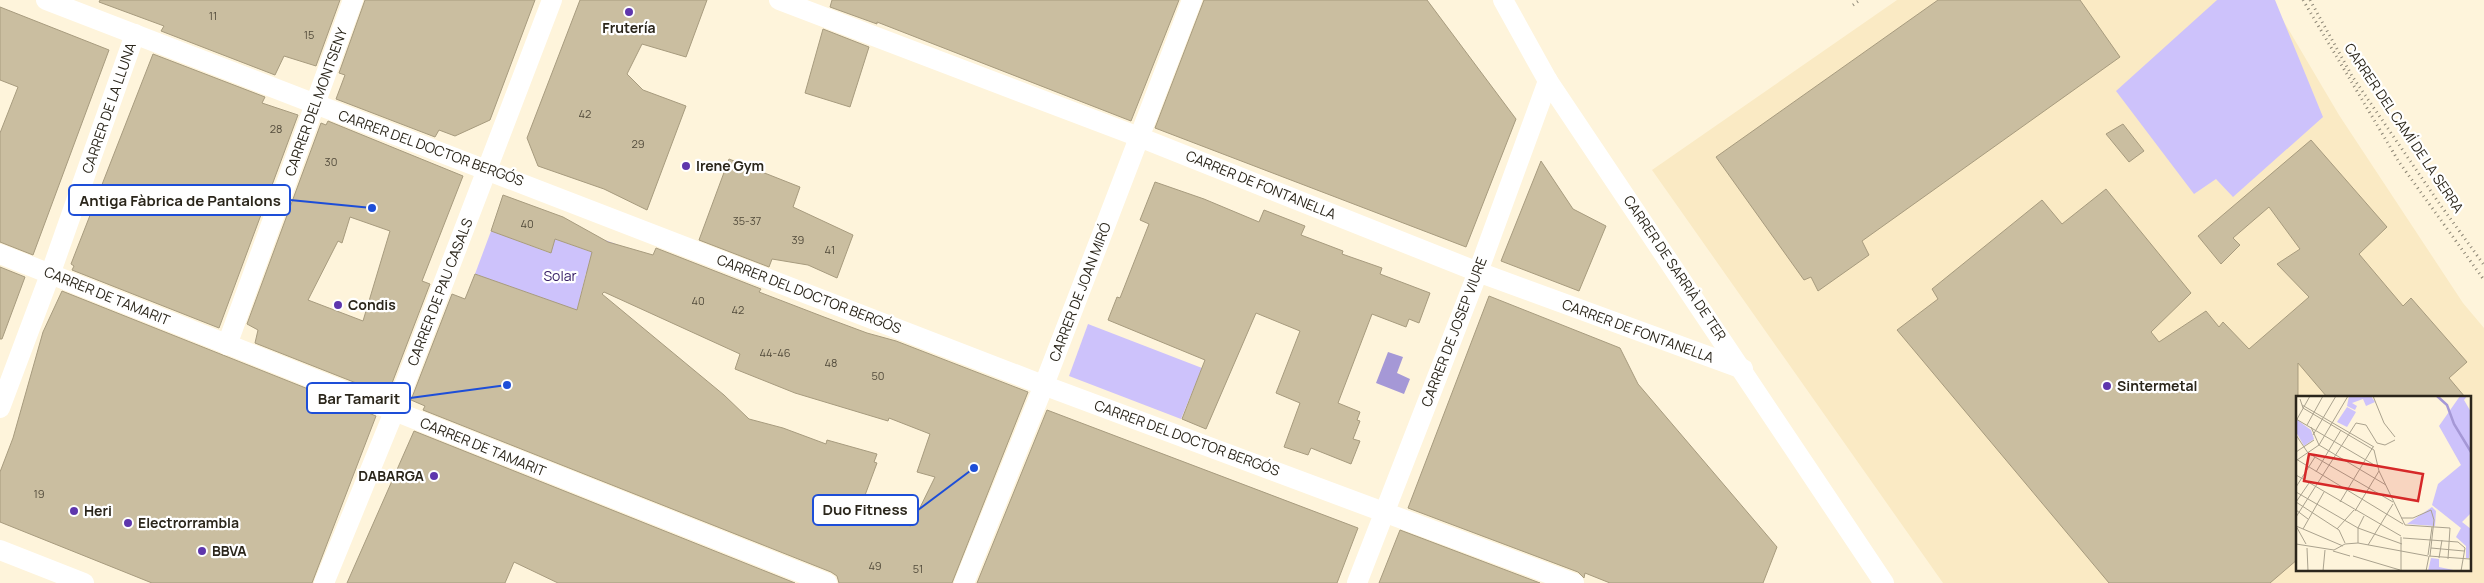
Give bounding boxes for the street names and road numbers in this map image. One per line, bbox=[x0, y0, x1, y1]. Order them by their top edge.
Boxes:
street label: CARRER DEL MONTSENY bbox=[280, 25, 351, 179]
street label: CARRER DEL CAMÍ DE LA SERRA bbox=[2340, 39, 2469, 216]
street label: CARRER DE LA LLUNA bbox=[77, 40, 140, 176]
street label: CARRER DEL DOCTOR BERGÓS bbox=[336, 105, 527, 190]
street label: CARRER DE FONTANELLA bbox=[1183, 146, 1339, 223]
street label: CARRER DE SARRIÀ DE TER bbox=[1620, 191, 1731, 344]
street label: CARRER DE PAU CASALS bbox=[403, 215, 477, 368]
street label: CARRER DE JOAN MIRÓ bbox=[1044, 219, 1115, 364]
street label: CARRER DEL DOCTOR BERGÓS bbox=[714, 250, 904, 338]
street label: CARRER DE JOSEP VIURE bbox=[1416, 254, 1491, 409]
street label: CARRER DE TAMARIT bbox=[41, 262, 173, 330]
street label: CARRER DE FONTANELLA bbox=[1560, 294, 1717, 367]
street label: CARRER DEL DOCTOR BERGÓS bbox=[1092, 395, 1283, 480]
street label: CARRER DE TAMARIT bbox=[417, 413, 549, 481]

